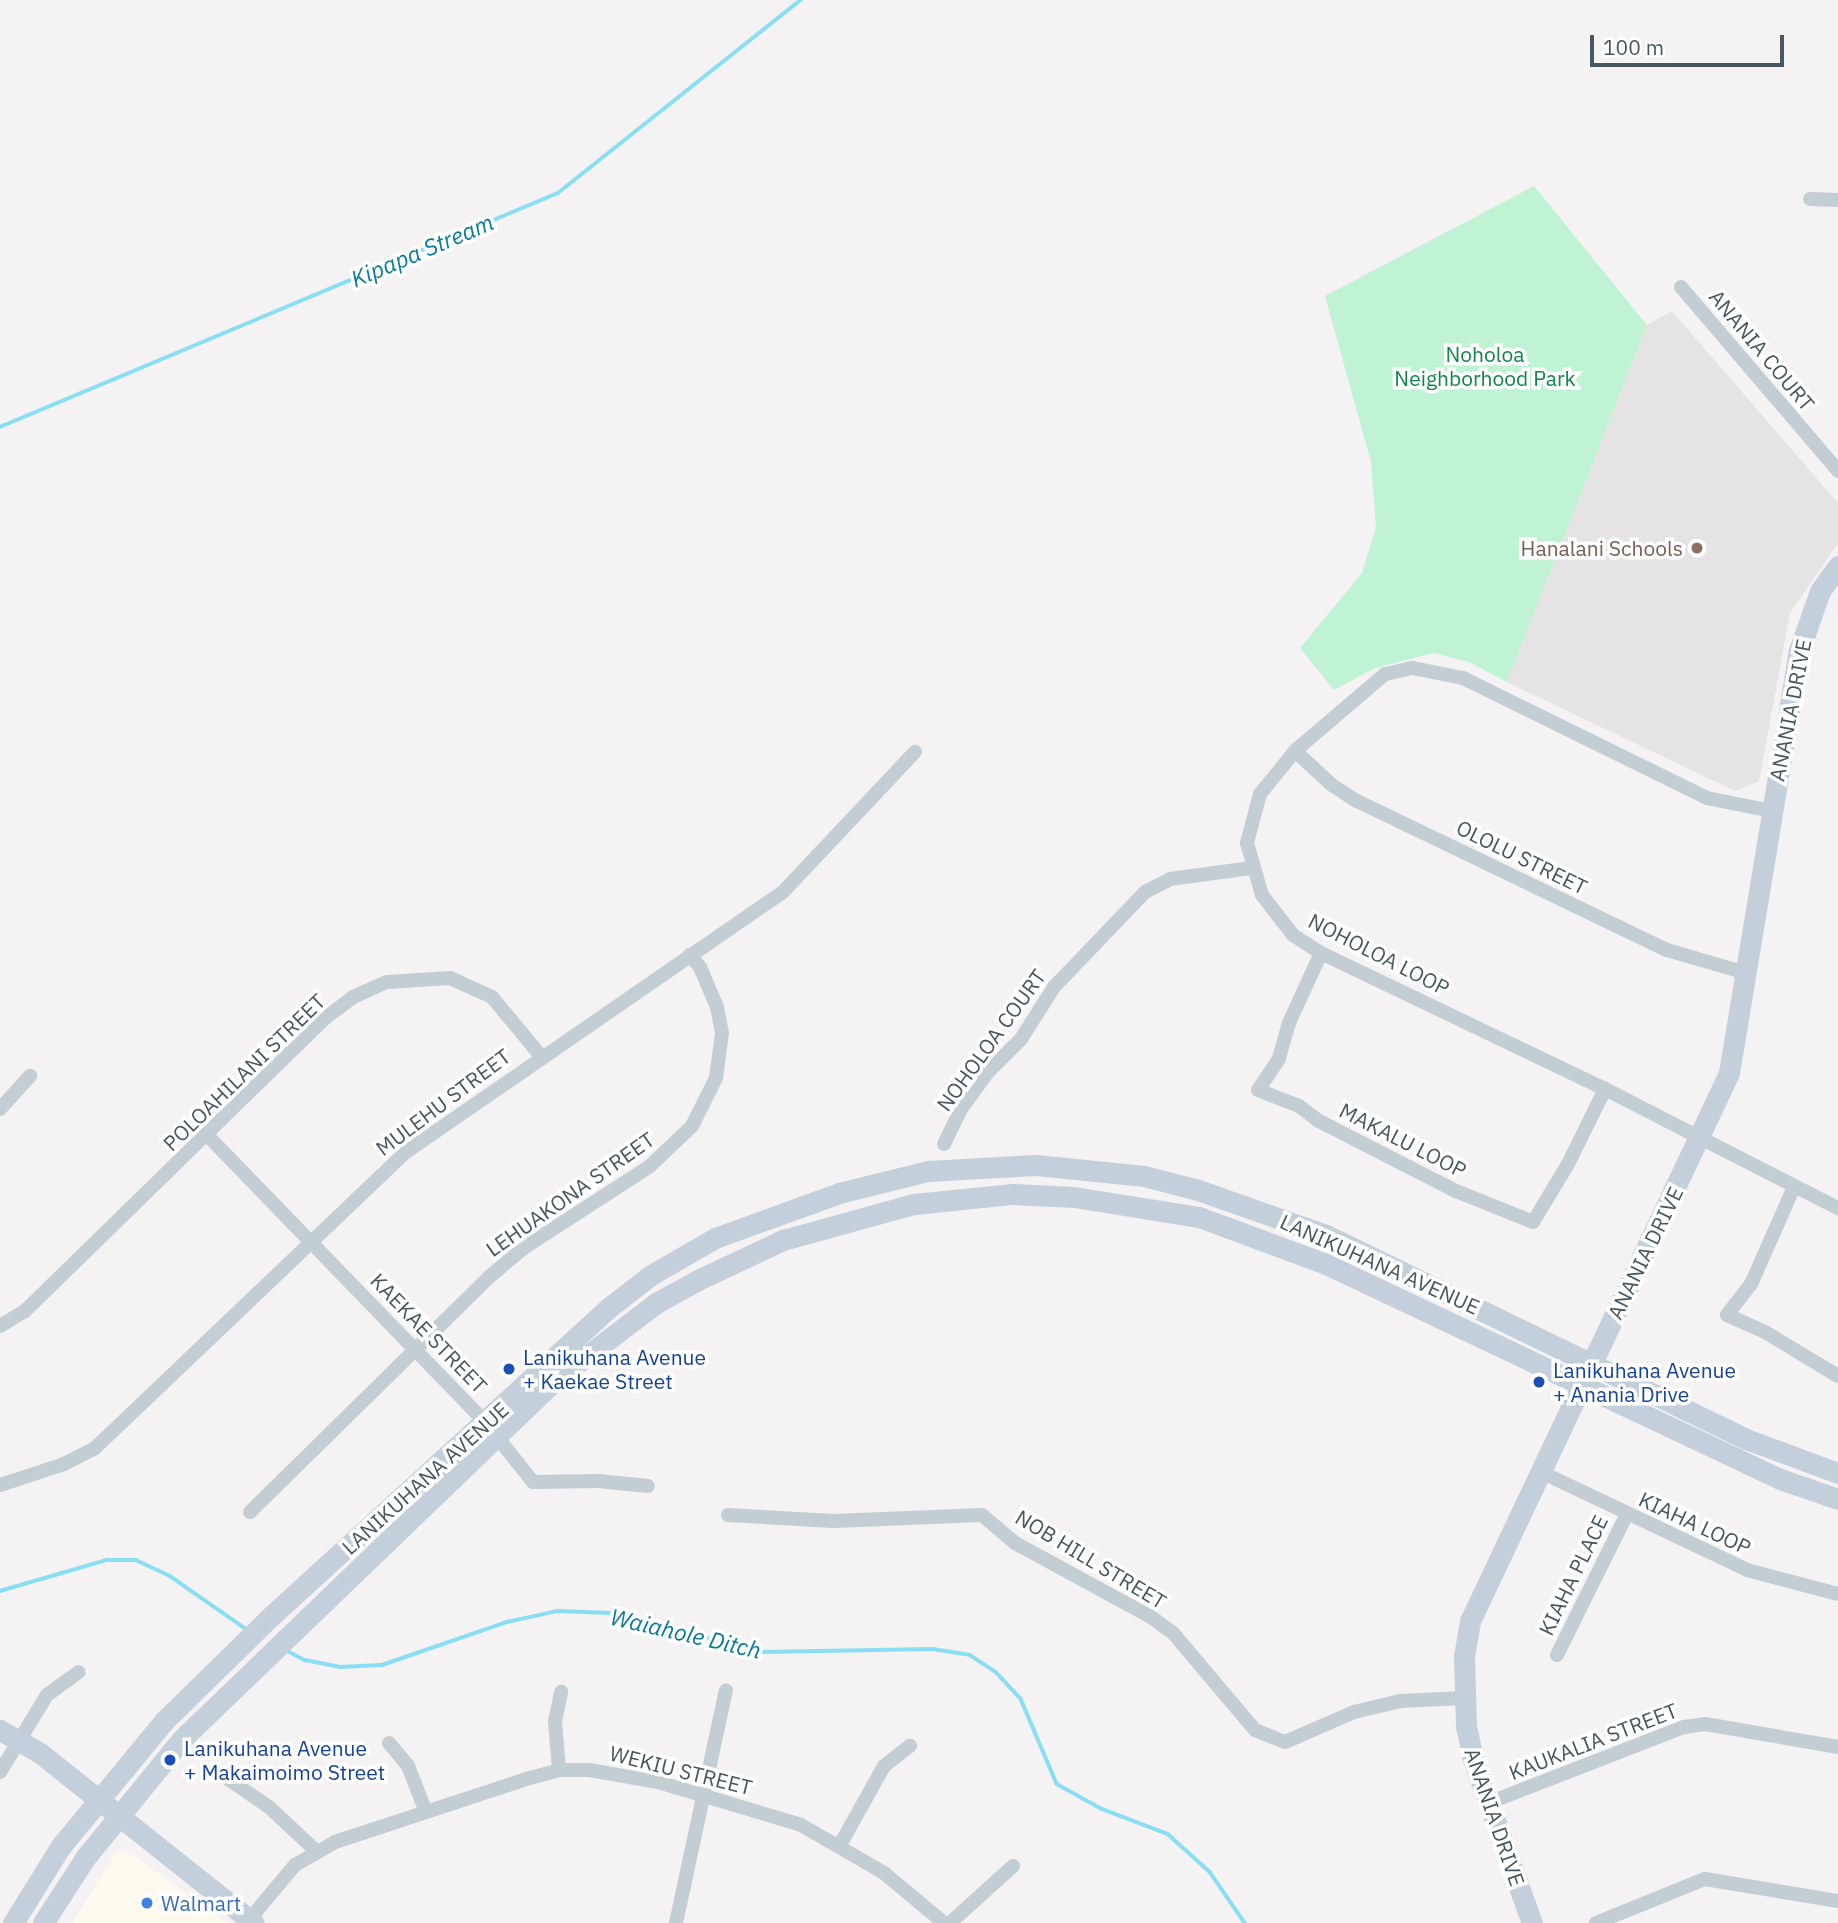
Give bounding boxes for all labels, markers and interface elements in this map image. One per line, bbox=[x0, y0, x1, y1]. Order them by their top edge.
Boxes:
scale bar bbox=[1593, 21, 1787, 65]
text: 100 m bbox=[1603, 33, 1664, 61]
water label: Kipapa Stream bbox=[346, 208, 498, 292]
street label: ANANIA COURT bbox=[1704, 284, 1820, 416]
park label: Noholoa Neighborhood Park bbox=[1394, 341, 1576, 391]
place label: Hanalani Schools bbox=[1521, 535, 1683, 561]
marker: Hanalani Schools bbox=[1689, 540, 1705, 556]
street label: ANANIA DRIVE bbox=[1764, 637, 1816, 783]
street label: OLOLU STREET bbox=[1452, 814, 1592, 900]
street label: NOHOLOA LOOP bbox=[1304, 908, 1454, 1000]
street label: NOHOLOA COURT bbox=[931, 964, 1051, 1116]
street label: POLOAHILANI STREET bbox=[158, 988, 330, 1156]
street label: MULEHU STREET bbox=[371, 1043, 515, 1161]
street label: MAKALU LOOP bbox=[1335, 1097, 1471, 1183]
street label: LEHUAKONA STREET bbox=[481, 1126, 659, 1262]
street label: ANANIA DRIVE bbox=[1602, 1183, 1688, 1323]
street label: LANIKUHANA AVENUE bbox=[1276, 1209, 1484, 1319]
street label: KAEKAE STREET bbox=[365, 1268, 493, 1398]
place label: Lanikuhana Avenue + Kaekae Street bbox=[523, 1344, 706, 1394]
place label: Lanikuhana Avenue + Anania Drive bbox=[1553, 1357, 1736, 1407]
marker: Lanikuhana Avenue + Kaekae Street bbox=[501, 1361, 517, 1377]
marker: Lanikuhana Avenue + Anania Drive bbox=[1531, 1374, 1547, 1390]
street label: LANIKUHANA AVENUE bbox=[336, 1396, 514, 1560]
street label: KIAHA LOOP bbox=[1635, 1486, 1755, 1560]
street label: NOB HILL STREET bbox=[1011, 1504, 1171, 1614]
street label: KIAHA PLACE bbox=[1533, 1511, 1613, 1639]
water label: Waiahole Ditch bbox=[608, 1602, 764, 1664]
street label: KAUKALIA STREET bbox=[1505, 1697, 1681, 1785]
place label: Lanikuhana Avenue + Makaimoimo Street bbox=[184, 1735, 385, 1785]
street label: WEKIU STREET bbox=[607, 1740, 755, 1800]
street label: ANANIA DRIVE bbox=[1460, 1745, 1530, 1889]
marker: Lanikuhana Avenue + Makaimoimo Street bbox=[162, 1752, 178, 1768]
place label: Walmart bbox=[161, 1890, 241, 1916]
marker: Walmart bbox=[139, 1895, 155, 1911]

